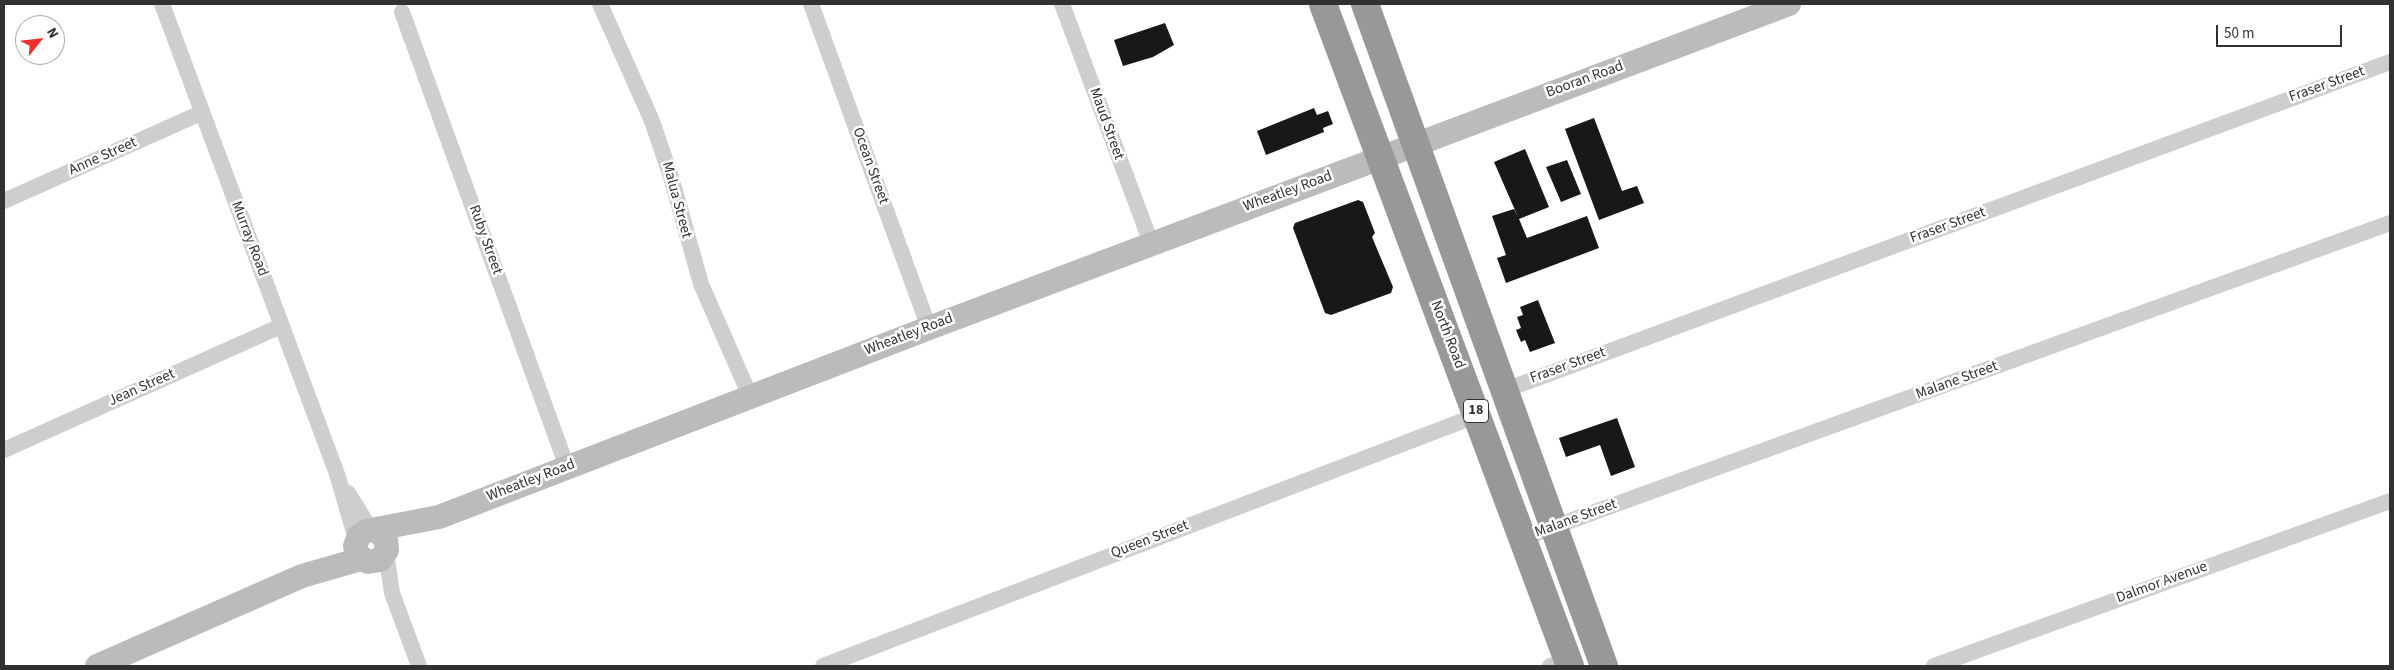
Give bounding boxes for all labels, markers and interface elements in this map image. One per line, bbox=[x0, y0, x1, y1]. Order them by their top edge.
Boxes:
north arrow bbox=[15, 15, 65, 65]
scale bar bbox=[2219, 15, 2345, 47]
text: 50 m bbox=[2224, 23, 2254, 44]
text: N bbox=[41, 24, 63, 42]
street label: Booran Road bbox=[1544, 58, 1626, 102]
street label: Fraser Street bbox=[2287, 63, 2367, 107]
street label: Maud Street bbox=[1085, 85, 1127, 163]
street label: Ocean Street bbox=[848, 125, 892, 207]
street label: Anne Street bbox=[66, 134, 140, 180]
street label: Malua Street bbox=[657, 160, 695, 240]
street label: Wheatley Road bbox=[1241, 168, 1335, 216]
street label: Murray Road bbox=[226, 199, 272, 279]
street label: Ruby Street bbox=[464, 203, 506, 277]
street label: Fraser Street bbox=[1908, 204, 1988, 248]
street label: North Road bbox=[1426, 298, 1468, 372]
street label: Wheatley Road bbox=[862, 310, 956, 360]
street label: Fraser Street bbox=[1528, 344, 1608, 388]
street label: Malane Street bbox=[1913, 358, 2001, 404]
street label: Jean Street bbox=[106, 365, 178, 411]
road number: 18 bbox=[1464, 400, 1488, 422]
street label: Wheatley Road bbox=[484, 456, 578, 506]
street label: Malane Street bbox=[1532, 496, 1620, 542]
street label: Queen Street bbox=[1109, 517, 1191, 563]
street label: Dalmor Avenue bbox=[2114, 558, 2210, 608]

